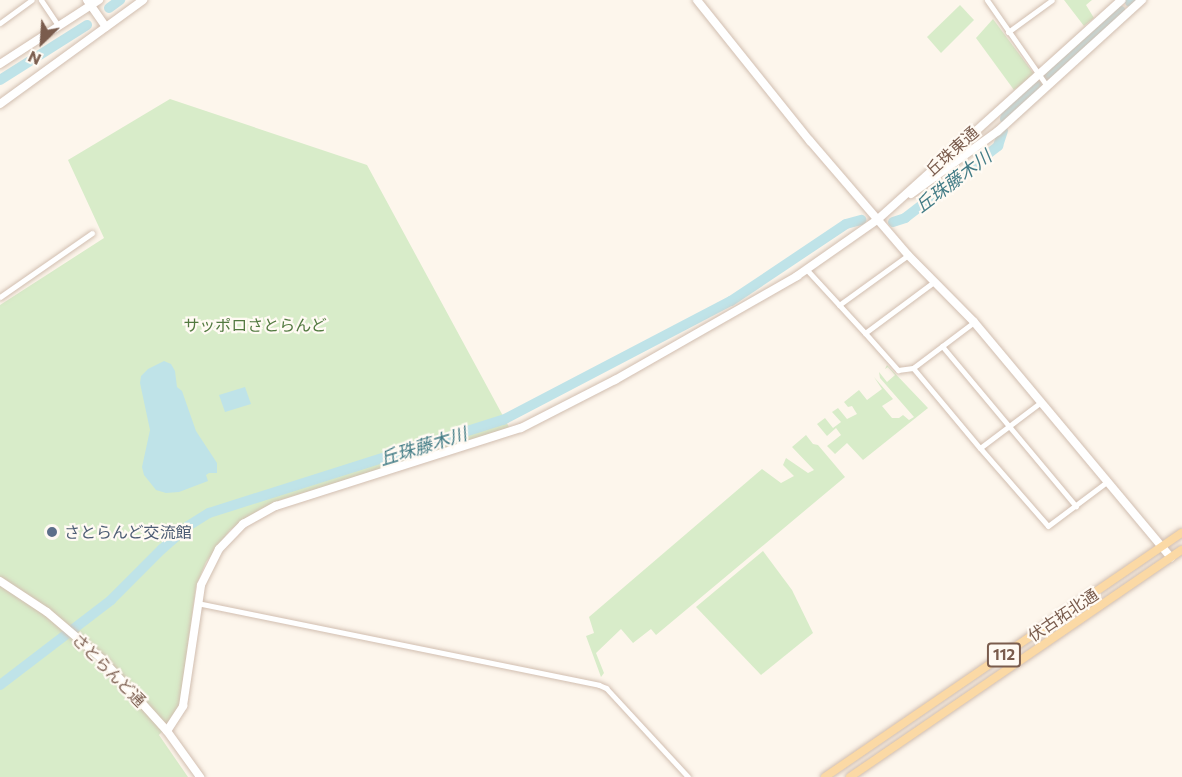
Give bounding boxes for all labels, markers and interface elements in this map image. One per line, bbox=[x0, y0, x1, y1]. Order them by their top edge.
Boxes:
north arrow bbox=[12, 12, 72, 72]
text: N bbox=[25, 48, 44, 70]
street label: 丘珠東通 bbox=[922, 122, 982, 180]
water label: 丘珠藤木川 bbox=[911, 145, 995, 217]
park label: サッポロさとらんど bbox=[183, 315, 327, 335]
water label: 丘珠藤木川 bbox=[377, 423, 469, 469]
place label: さとらんど交流館 bbox=[64, 522, 192, 542]
marker: さとらんど交流館 bbox=[45, 525, 59, 539]
street label: 伏古拓北通 bbox=[1024, 585, 1102, 645]
street label: さとらんど通 bbox=[68, 629, 150, 711]
road number: 112 bbox=[986, 643, 1022, 667]

